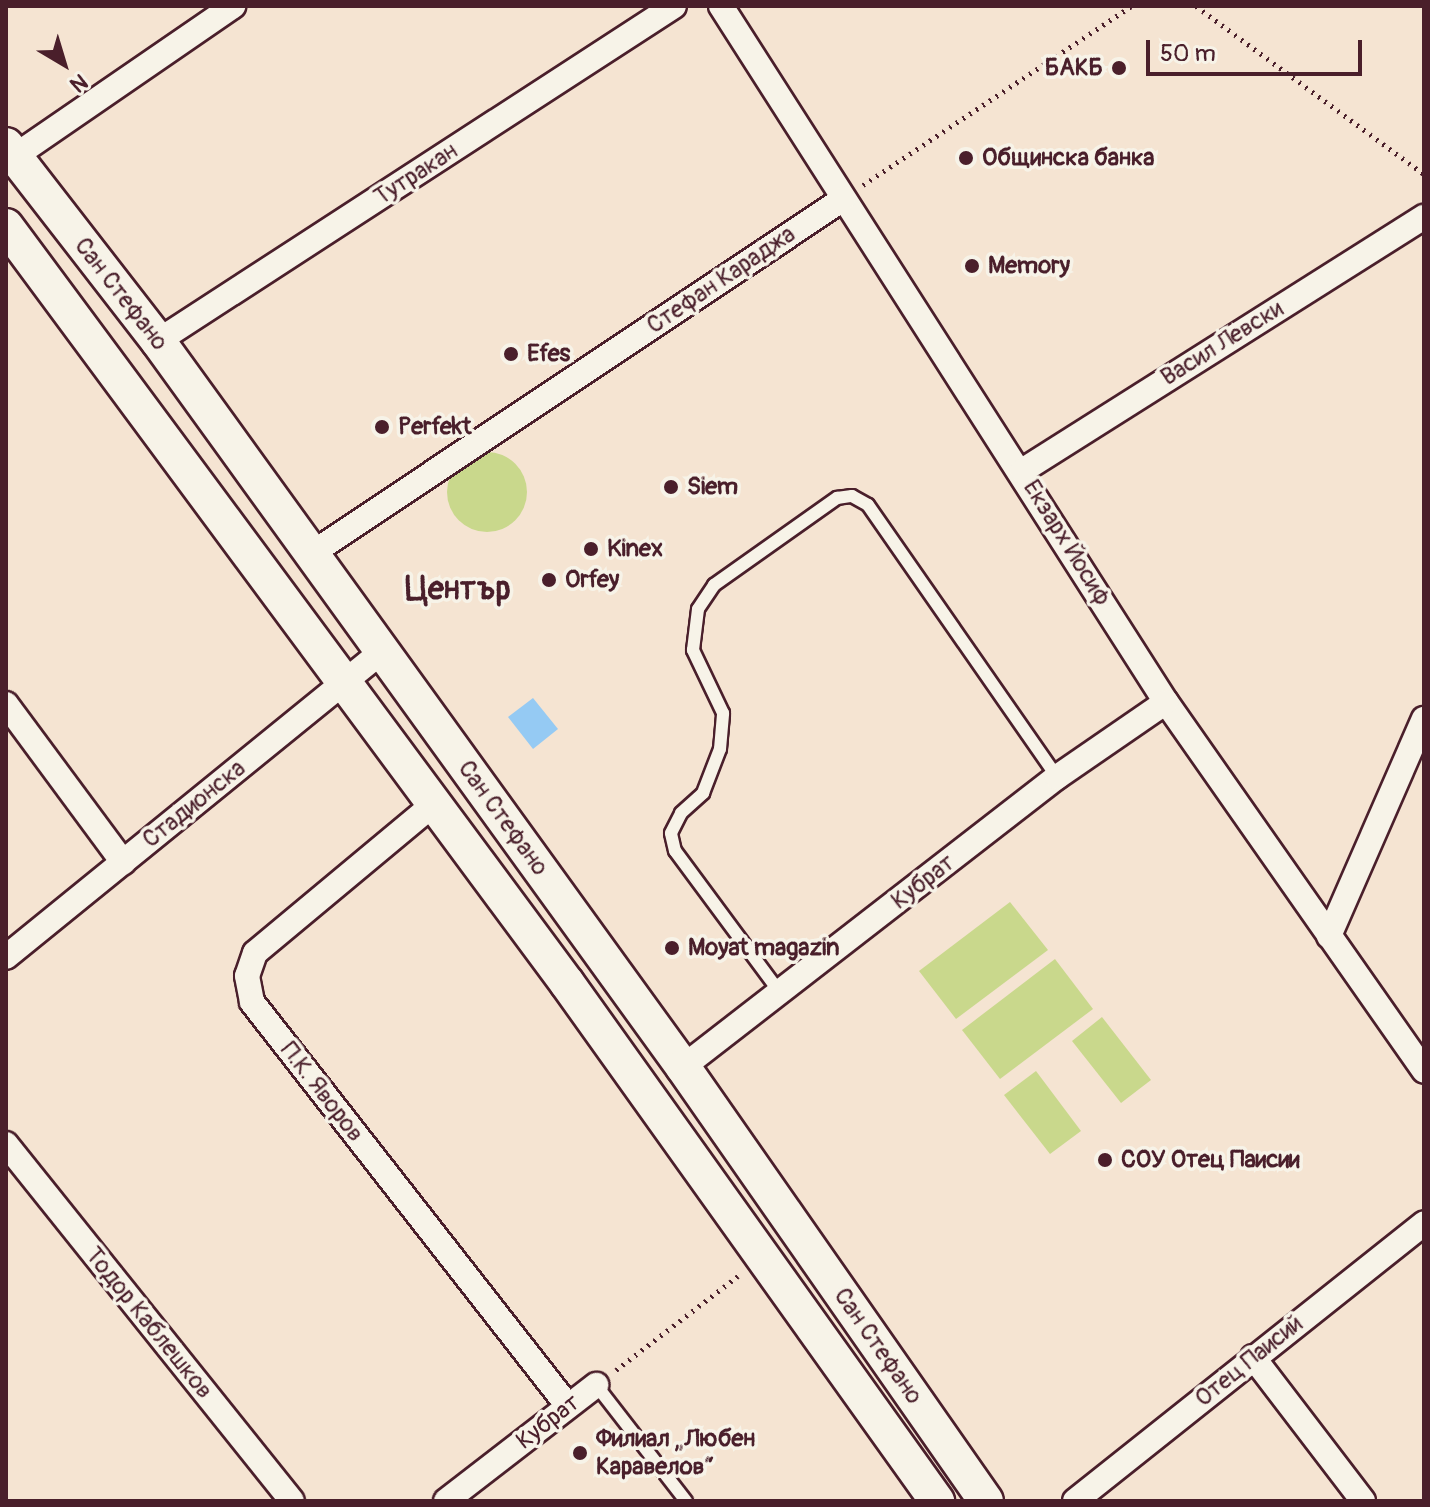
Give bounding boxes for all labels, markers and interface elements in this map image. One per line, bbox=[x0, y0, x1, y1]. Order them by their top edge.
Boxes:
north arrow bbox=[24, 24, 104, 104]
scale bar bbox=[1150, 24, 1366, 74]
text: 50 m bbox=[1160, 39, 1216, 68]
place label: БАКБ bbox=[1045, 54, 1103, 82]
marker: БАКБ bbox=[1110, 59, 1128, 77]
text: N bbox=[64, 67, 93, 99]
street label: Тутракан bbox=[369, 136, 463, 212]
place label: Общинска банка bbox=[982, 144, 1154, 172]
marker: Общинска банка bbox=[957, 149, 975, 167]
street label: Стефан Караджа bbox=[642, 220, 800, 340]
street label: Сан Стефано bbox=[68, 232, 174, 356]
place label: Memory bbox=[988, 252, 1070, 280]
marker: Memory bbox=[963, 257, 981, 275]
street label: Васил Левски bbox=[1156, 294, 1288, 392]
place label: Efes bbox=[527, 340, 570, 368]
marker: Efes bbox=[502, 345, 520, 363]
place label: Perfekt bbox=[398, 413, 471, 441]
marker: Perfekt bbox=[373, 418, 391, 436]
place label: Siem bbox=[687, 473, 738, 501]
street label: Екзарх Йосиф bbox=[1017, 475, 1117, 611]
marker: Siem bbox=[662, 478, 680, 496]
place label: Kinex bbox=[607, 535, 663, 563]
marker: Kinex bbox=[582, 540, 600, 558]
place label: Orfey bbox=[565, 566, 619, 594]
district label: Център bbox=[405, 570, 511, 608]
marker: Orfey bbox=[540, 571, 558, 589]
street label: Стадионска bbox=[137, 754, 251, 854]
street label: Сан Стефано bbox=[452, 755, 554, 881]
street label: Кубрат bbox=[886, 848, 960, 916]
place label: Moyat magazin bbox=[688, 934, 840, 962]
marker: Moyat magazin bbox=[663, 939, 681, 957]
street label: П.К. Яворов bbox=[274, 1036, 370, 1148]
place label: СОУ Отец Паисии bbox=[1121, 1146, 1300, 1174]
marker: СОУ Отец Паисии bbox=[1096, 1151, 1114, 1169]
street label: Тодор Каблешков bbox=[79, 1241, 219, 1405]
street label: Сан Стефано bbox=[828, 1283, 928, 1409]
street label: Отец Паисий bbox=[1189, 1309, 1309, 1413]
street label: Кубрат bbox=[511, 1388, 585, 1456]
place label: Филиал „Любен Каравелов“ bbox=[596, 1425, 755, 1481]
marker: Филиал „Любен Каравелов“ bbox=[571, 1444, 589, 1462]

